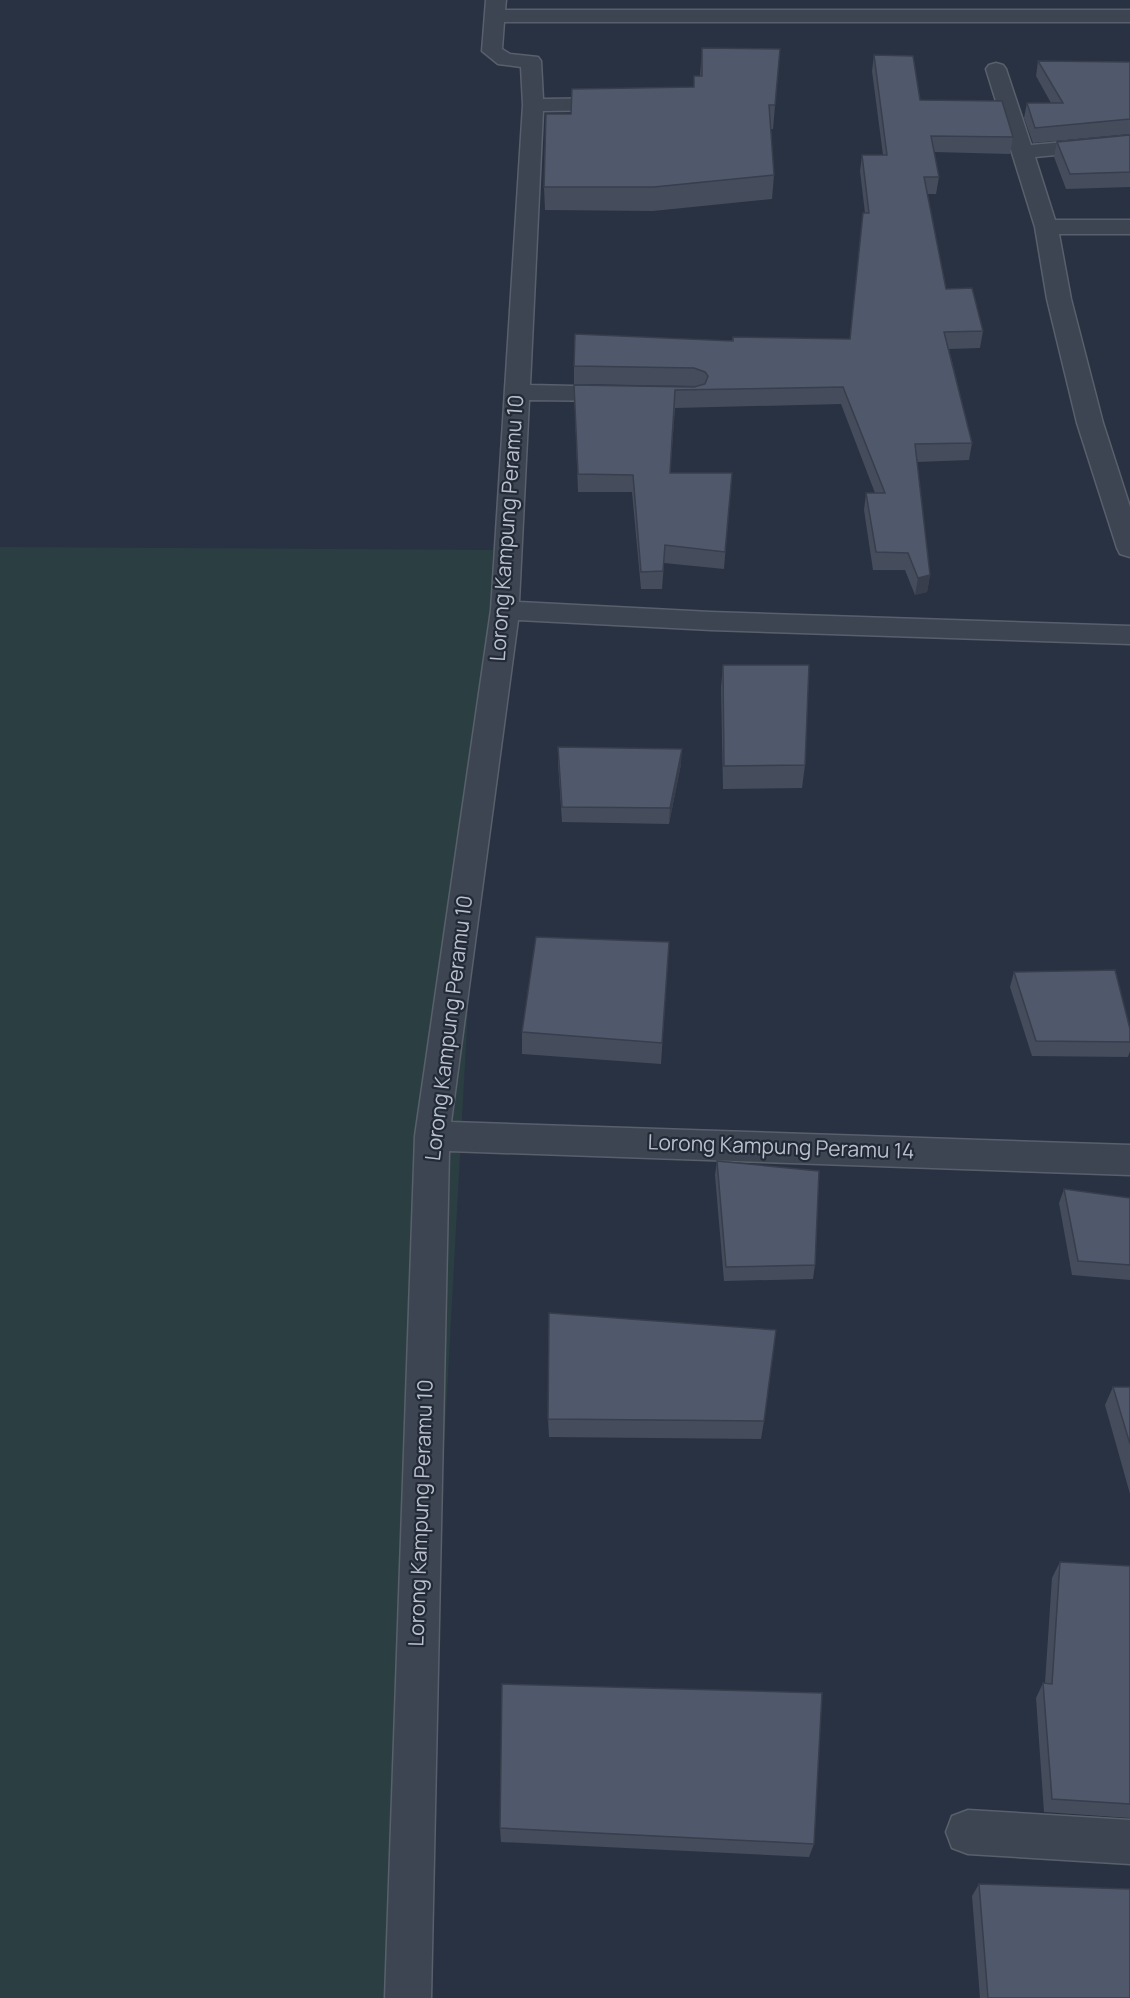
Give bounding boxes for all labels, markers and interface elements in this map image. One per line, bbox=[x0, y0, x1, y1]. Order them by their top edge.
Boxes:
street label: Lorong Kampung Peramu 10 bbox=[483, 394, 529, 662]
street label: Lorong Kampung Peramu 10 bbox=[418, 894, 478, 1162]
street label: Lorong Kampung Peramu 14 bbox=[647, 1127, 915, 1165]
street label: Lorong Kampung Peramu 10 bbox=[401, 1379, 439, 1647]

